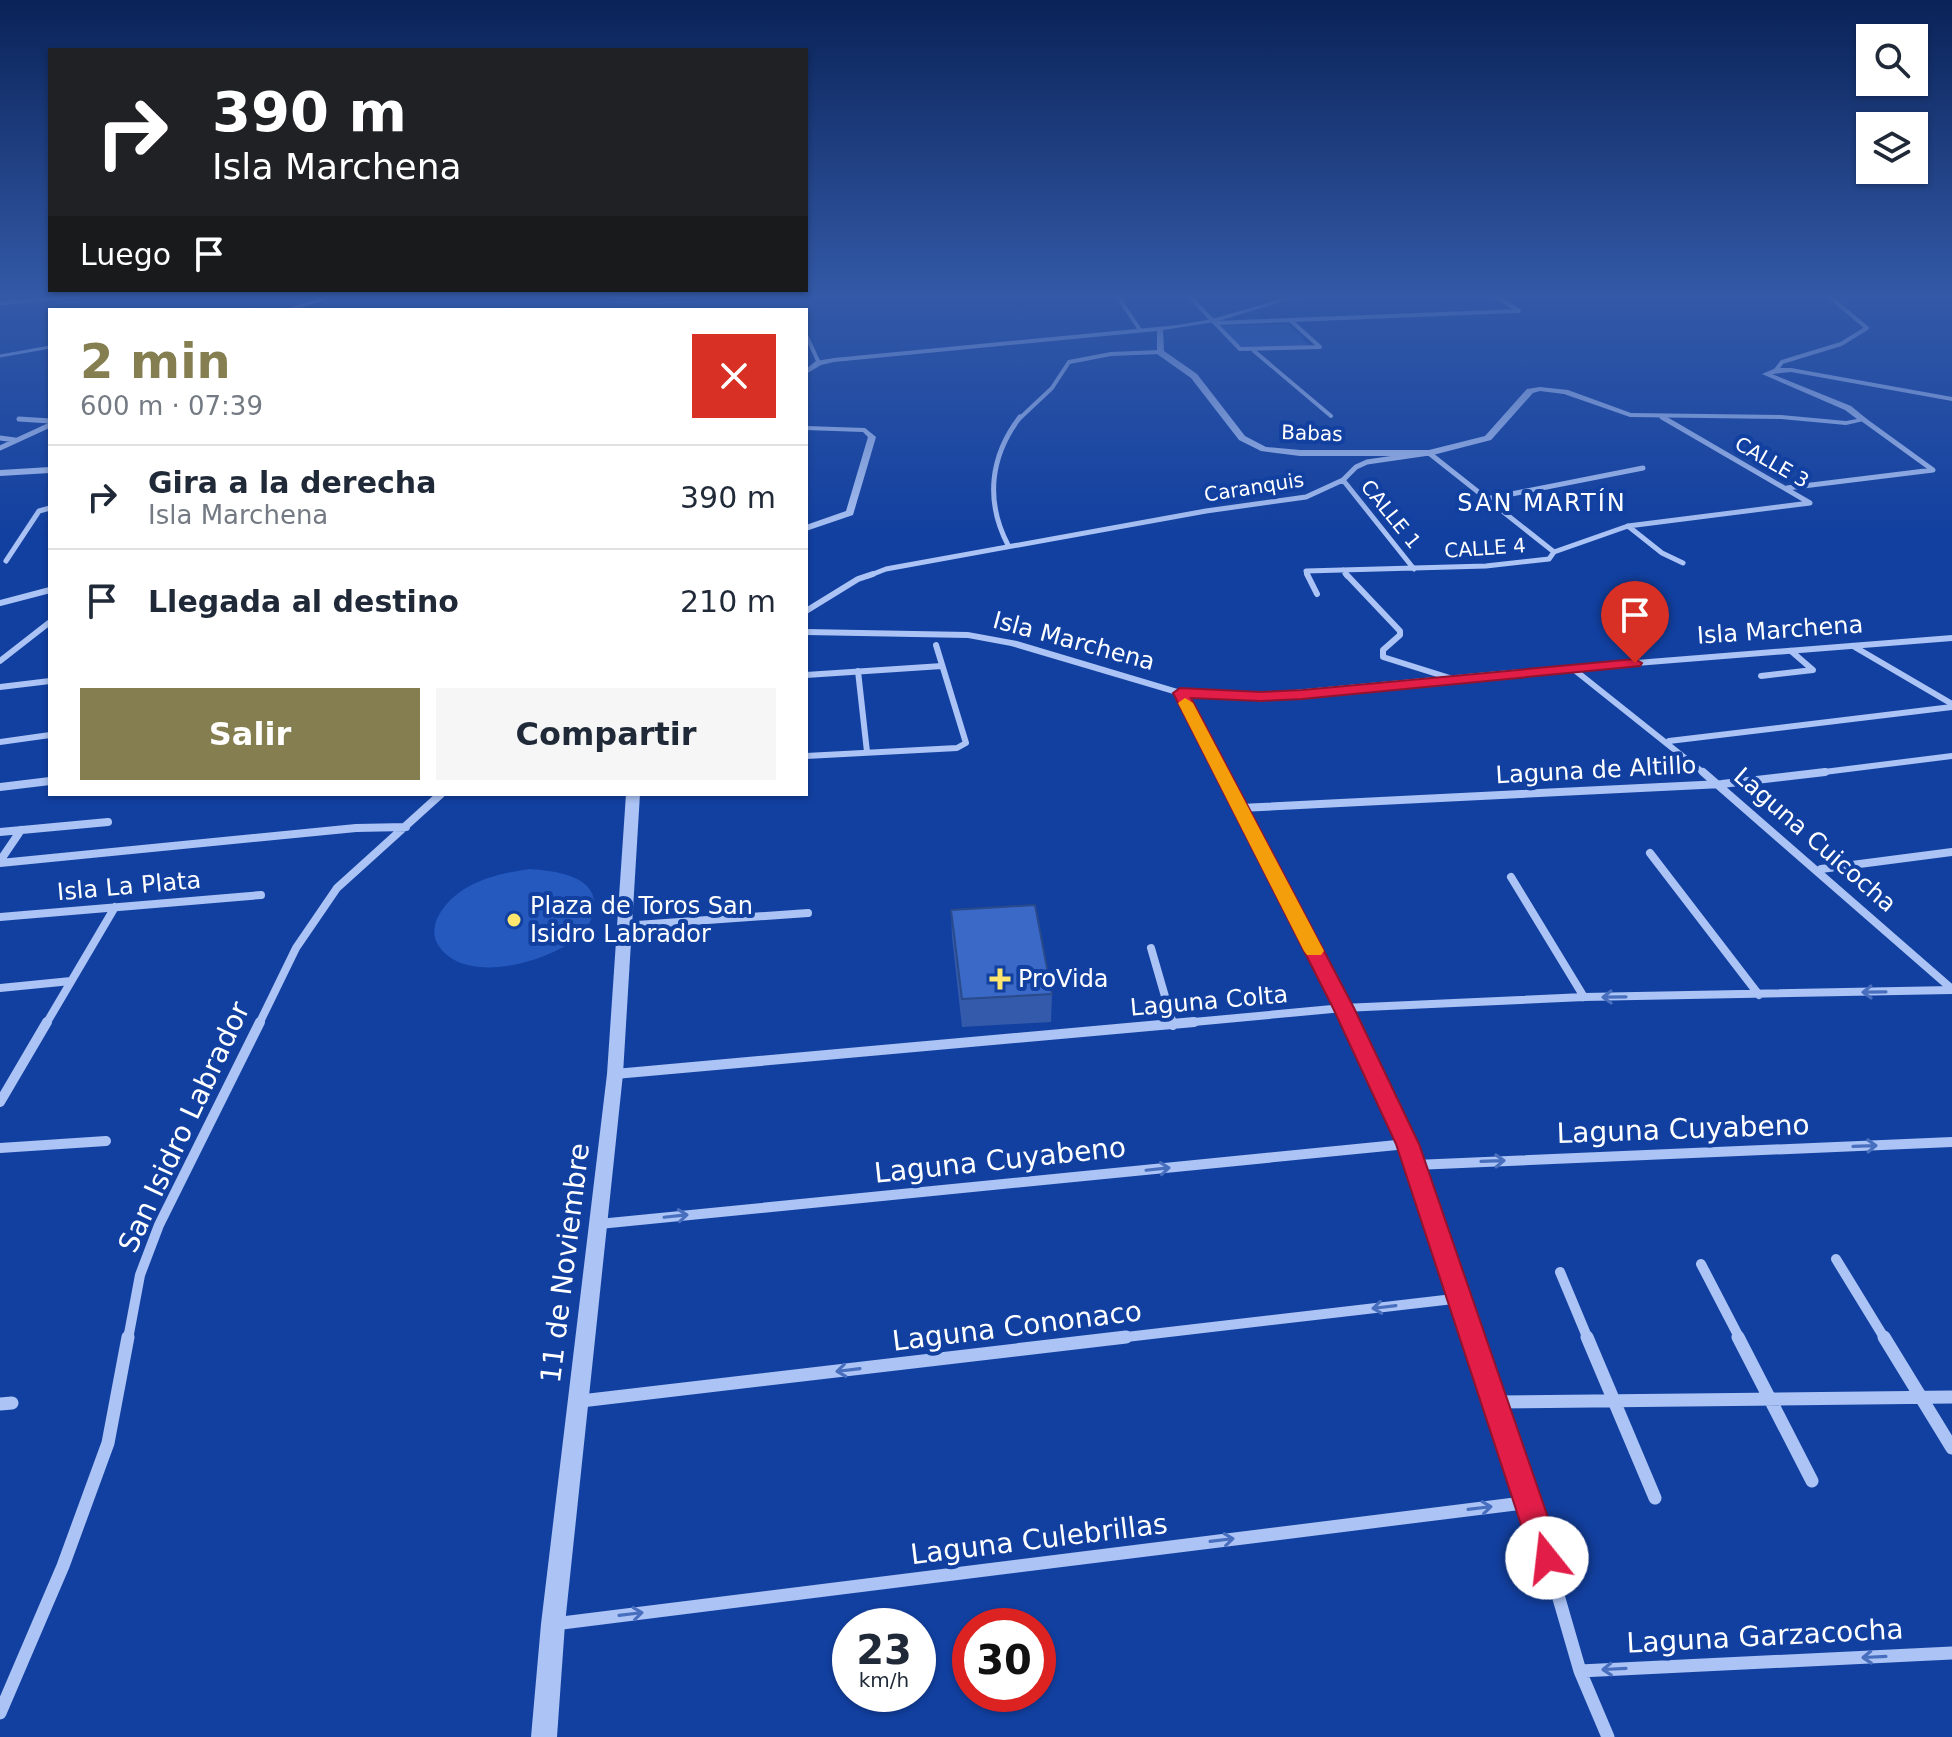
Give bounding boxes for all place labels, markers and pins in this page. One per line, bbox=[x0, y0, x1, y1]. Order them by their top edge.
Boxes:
pin bbox=[1601, 581, 1669, 663]
place label: Plaza de Toros San Isidro Labrador bbox=[530, 892, 753, 948]
marker: Plaza de Toros San Isidro Labrador bbox=[505, 911, 523, 929]
place label: ProVida bbox=[1018, 965, 1109, 993]
marker: ProVida bbox=[989, 968, 1011, 990]

